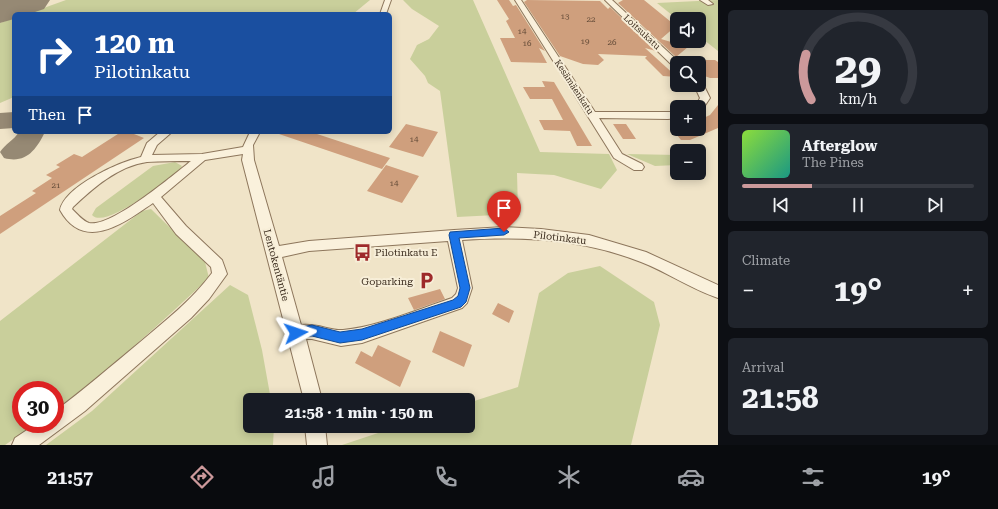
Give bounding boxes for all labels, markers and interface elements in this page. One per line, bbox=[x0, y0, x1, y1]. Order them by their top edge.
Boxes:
house number: 13 bbox=[561, 12, 570, 21]
map controls bbox=[670, 12, 706, 180]
button: sound bbox=[670, 12, 706, 48]
street label: Loitsukatu bbox=[622, 13, 663, 52]
house number: 22 bbox=[587, 15, 596, 24]
text: 120 m bbox=[94, 27, 175, 60]
house number: 14 bbox=[518, 27, 527, 36]
icon: right bbox=[28, 28, 80, 80]
house number: 19 bbox=[581, 37, 590, 46]
house number: 26 bbox=[608, 38, 617, 47]
house number: 16 bbox=[523, 39, 532, 48]
text: 29 bbox=[835, 44, 881, 93]
button: search bbox=[670, 56, 706, 92]
street label: Kesämäenkatu bbox=[553, 58, 596, 117]
text: Pilotinkatu bbox=[94, 61, 190, 82]
text: km/h bbox=[839, 91, 877, 107]
button: + bbox=[670, 100, 706, 136]
icon: arrive bbox=[74, 104, 96, 126]
text: Then bbox=[28, 106, 66, 124]
house number: 14 bbox=[410, 135, 419, 144]
text: Afterglow bbox=[802, 137, 877, 155]
button: − bbox=[670, 144, 706, 180]
text: The Pines bbox=[802, 155, 864, 170]
house number: 14 bbox=[390, 179, 399, 188]
house number: 21 bbox=[52, 181, 61, 190]
pin bbox=[487, 191, 521, 232]
icon: previous bbox=[770, 194, 792, 216]
icon: pause bbox=[847, 194, 869, 216]
icon: next bbox=[924, 194, 946, 216]
icon: arrive bbox=[493, 197, 515, 219]
street label: Lentokentäntie bbox=[262, 228, 292, 303]
street label: Pilotinkatu bbox=[533, 229, 588, 246]
bus stop icon: Pilotinkatu E bbox=[352, 242, 372, 262]
place label: Pilotinkatu E bbox=[375, 247, 437, 258]
text: Climate bbox=[742, 253, 790, 268]
parking icon: Goparking bbox=[416, 271, 436, 291]
text: 19° bbox=[834, 273, 882, 308]
place label: Goparking bbox=[361, 276, 413, 287]
text: − bbox=[742, 278, 754, 303]
text: + bbox=[962, 278, 974, 303]
position arrow bbox=[275, 312, 317, 354]
text: Arrival bbox=[742, 360, 784, 375]
text: 21:58 bbox=[742, 380, 819, 415]
speed limit sign: 30 bbox=[12, 381, 64, 433]
text: 21:58 · 1 min · 150 m bbox=[285, 404, 433, 422]
icon: directions bbox=[188, 463, 216, 491]
icon: music bbox=[310, 463, 338, 491]
icon: phone bbox=[432, 463, 460, 491]
icon: climate bbox=[555, 463, 583, 491]
icon: car bbox=[677, 463, 705, 491]
icon: filters bbox=[799, 463, 827, 491]
text: 21:57 bbox=[47, 467, 93, 488]
text: 19° bbox=[922, 467, 951, 488]

